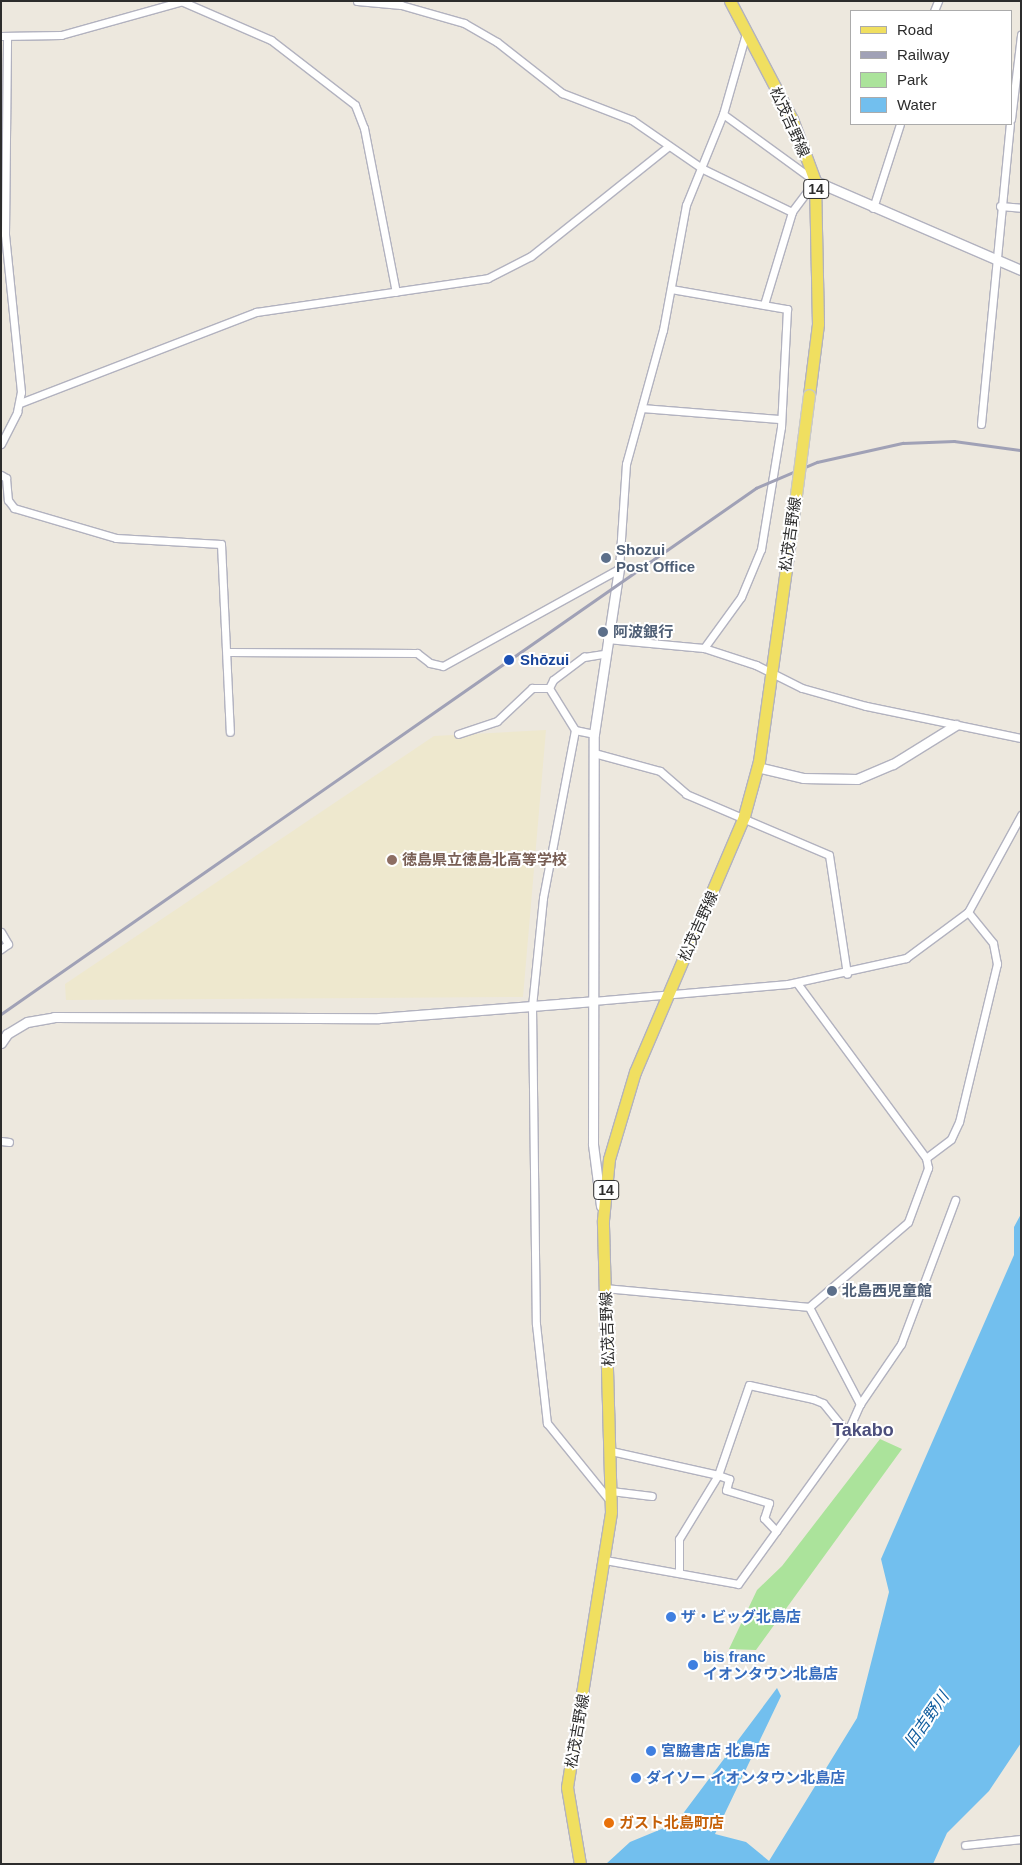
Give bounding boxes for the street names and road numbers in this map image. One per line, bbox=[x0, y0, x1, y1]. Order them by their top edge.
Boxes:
street label: 松茂吉野線 bbox=[767, 84, 813, 160]
road number: 14 bbox=[802, 178, 830, 200]
street label: 松茂吉野線 bbox=[776, 496, 804, 572]
street label: 松茂吉野線 bbox=[675, 888, 721, 964]
road number: 14 bbox=[592, 1178, 620, 1202]
street label: 松茂吉野線 bbox=[597, 1291, 617, 1367]
street label: 松茂吉野線 bbox=[562, 1693, 592, 1769]

